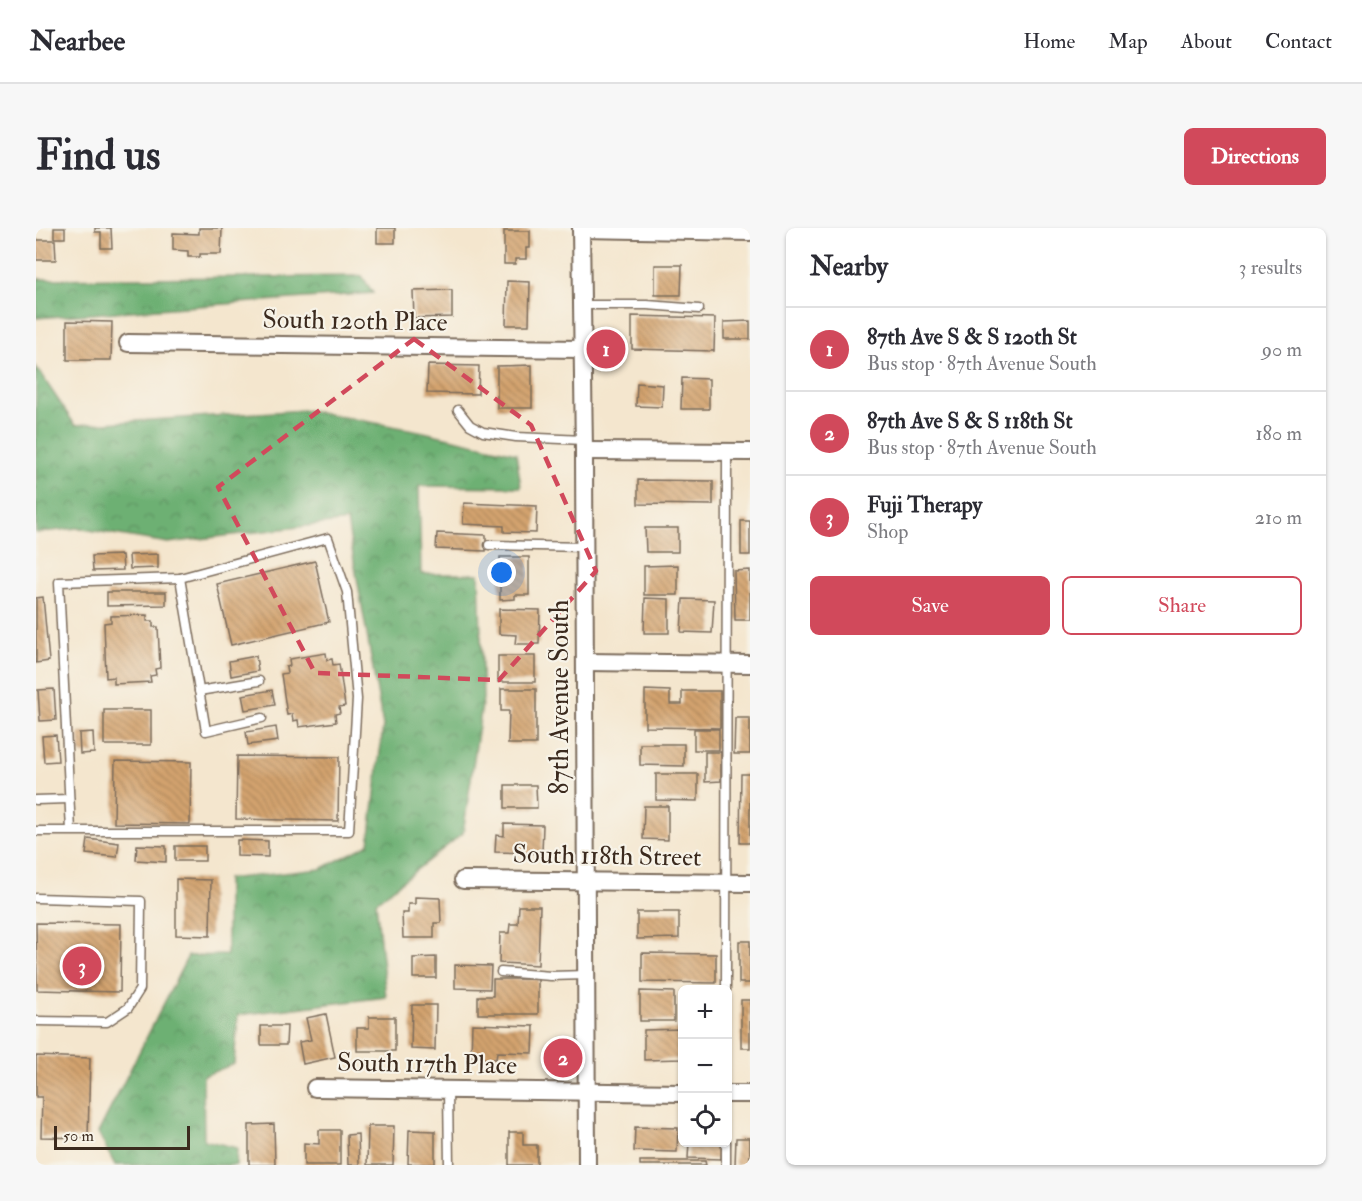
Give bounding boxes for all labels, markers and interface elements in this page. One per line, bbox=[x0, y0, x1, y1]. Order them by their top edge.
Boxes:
text: Nearbee bbox=[30, 24, 125, 59]
text: Home bbox=[1023, 28, 1075, 55]
text: Map bbox=[1108, 28, 1148, 55]
text: About bbox=[1181, 28, 1232, 55]
text: Contact bbox=[1265, 28, 1332, 55]
button: Directions bbox=[1184, 128, 1326, 185]
text: Find us bbox=[36, 130, 160, 182]
text: Nearby bbox=[810, 251, 888, 283]
text: 3 results bbox=[1239, 255, 1302, 280]
street label: South 120th Place bbox=[262, 303, 448, 339]
text: 87th Ave S & S 120th St bbox=[867, 323, 1077, 351]
pin: 1 bbox=[586, 326, 626, 372]
text: 1 bbox=[826, 337, 833, 362]
text: 90 m bbox=[1262, 337, 1302, 362]
text: Bus stop · 87th Avenue South bbox=[867, 351, 1097, 376]
text: 87th Ave S & S 118th St bbox=[867, 407, 1073, 435]
text: 2 bbox=[824, 421, 835, 446]
text: 180 m bbox=[1255, 421, 1302, 446]
text: Bus stop · 87th Avenue South bbox=[867, 435, 1097, 460]
text: Fuji Therapy bbox=[867, 491, 982, 519]
text: 3 bbox=[826, 505, 833, 530]
text: 210 m bbox=[1255, 505, 1302, 530]
text: Shop bbox=[867, 519, 908, 544]
your location bbox=[487, 558, 516, 587]
button: Save bbox=[810, 576, 1050, 635]
button: Share bbox=[1062, 576, 1302, 635]
street label: 87th Avenue South bbox=[544, 599, 576, 794]
street label: South 118th Street bbox=[512, 838, 702, 874]
pin: 3 bbox=[62, 944, 102, 988]
map controls bbox=[678, 985, 732, 1147]
button: + bbox=[678, 985, 732, 1039]
pin: 2 bbox=[544, 1036, 582, 1080]
button: − bbox=[678, 1039, 732, 1093]
street label: South 117th Place bbox=[337, 1046, 517, 1082]
button: locate bbox=[678, 1093, 732, 1147]
scale bar bbox=[54, 1123, 190, 1150]
text: 50 m bbox=[63, 1126, 94, 1146]

